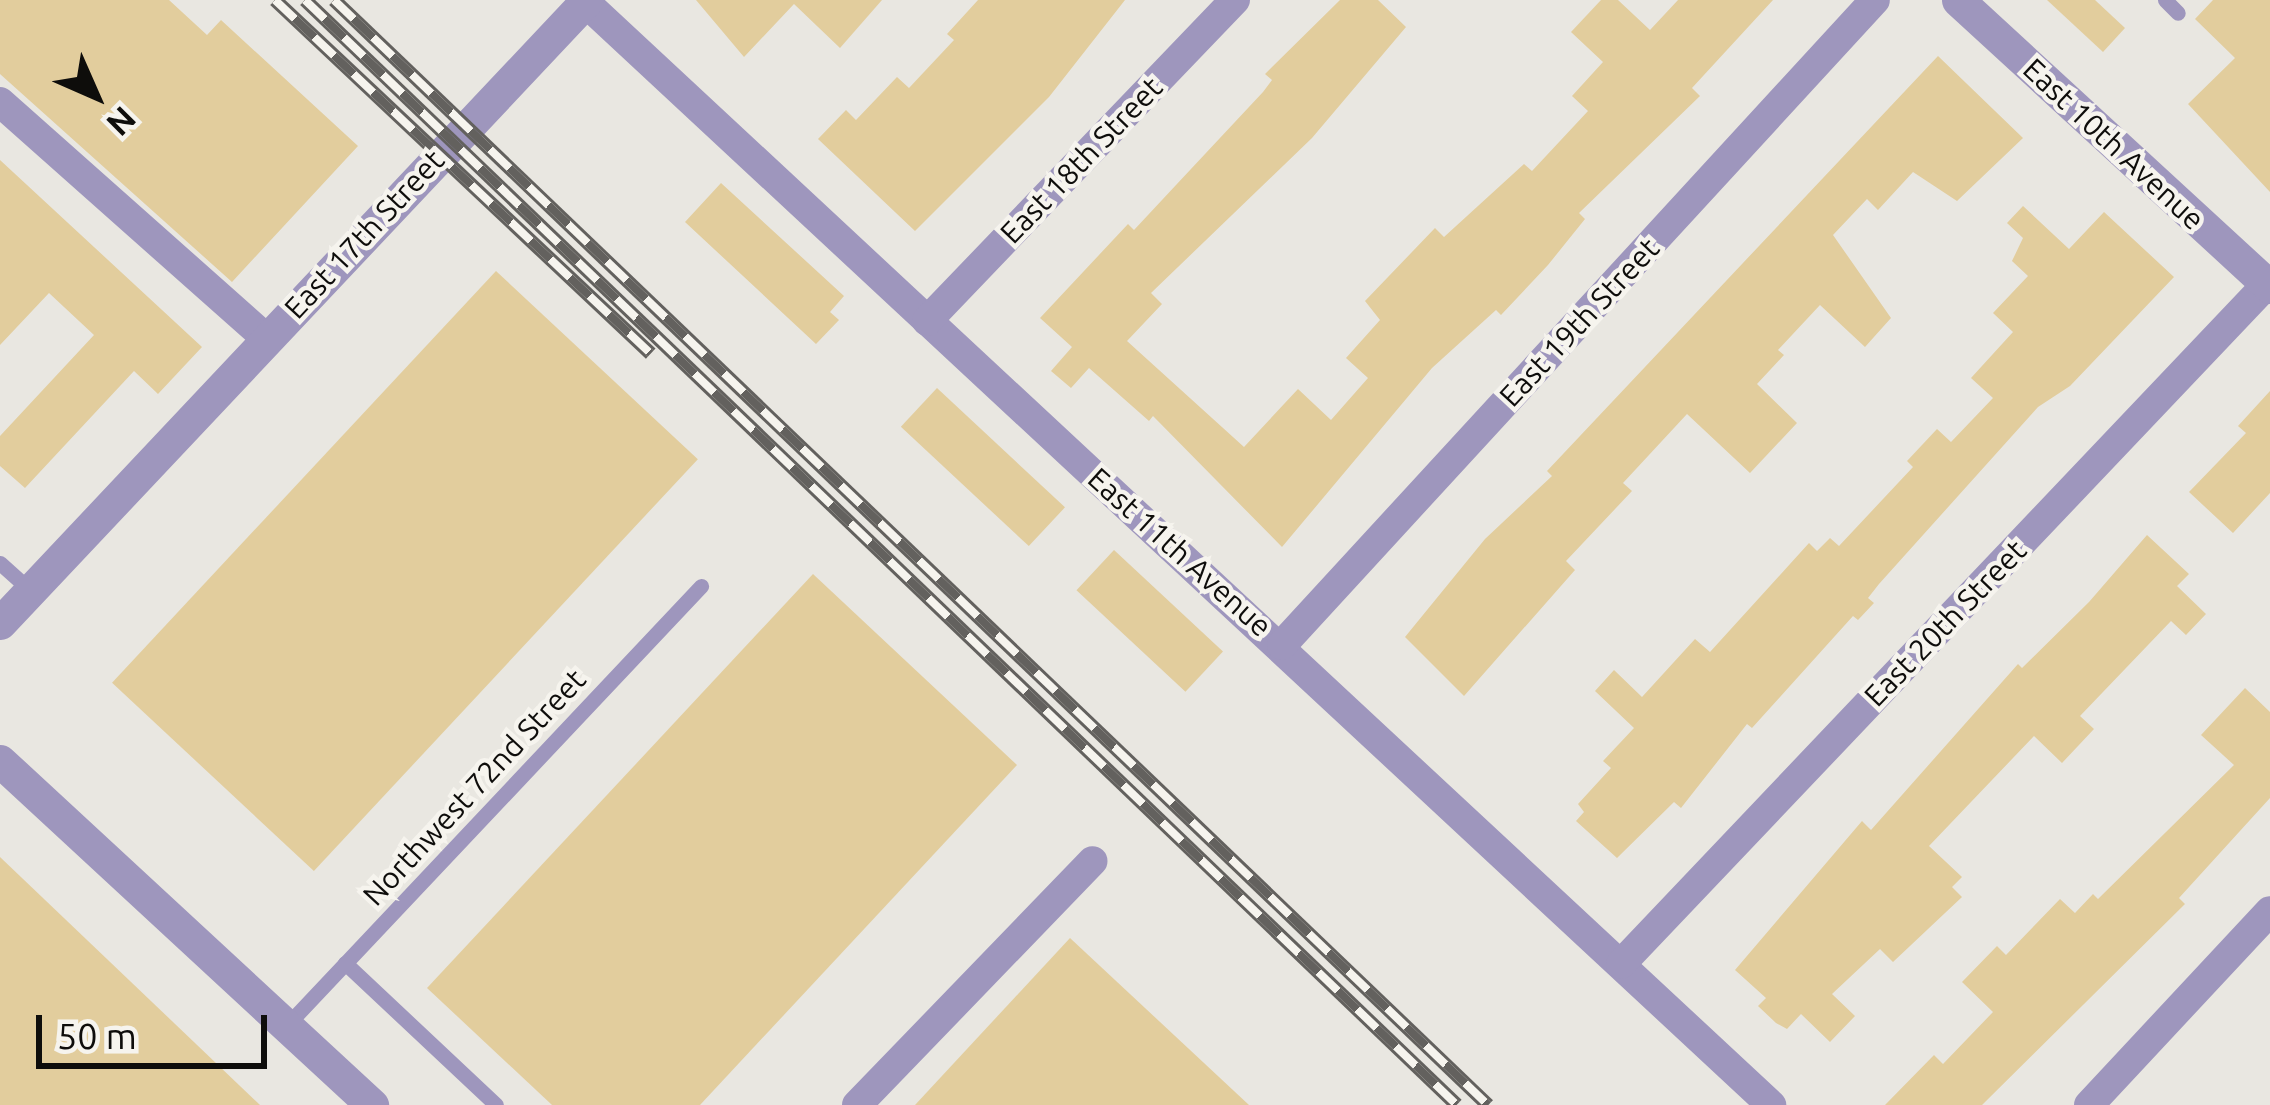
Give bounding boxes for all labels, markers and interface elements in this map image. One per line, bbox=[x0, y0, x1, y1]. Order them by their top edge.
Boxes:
north arrow bbox=[36, 36, 156, 156]
street label: East 10th Avenue bbox=[2016, 51, 2212, 237]
street label: East 18th Street bbox=[993, 69, 1169, 251]
text: N bbox=[100, 100, 144, 144]
street label: East 17th Street bbox=[277, 142, 451, 326]
street label: East 19th Street bbox=[1492, 230, 1666, 414]
street label: East 11th Avenue bbox=[1081, 460, 1279, 644]
street label: East 20th Street bbox=[1857, 532, 2033, 714]
street label: Northwest 72nd Street bbox=[355, 661, 593, 913]
scale bar bbox=[42, 991, 273, 1065]
text: 50 m bbox=[57, 1015, 137, 1056]

